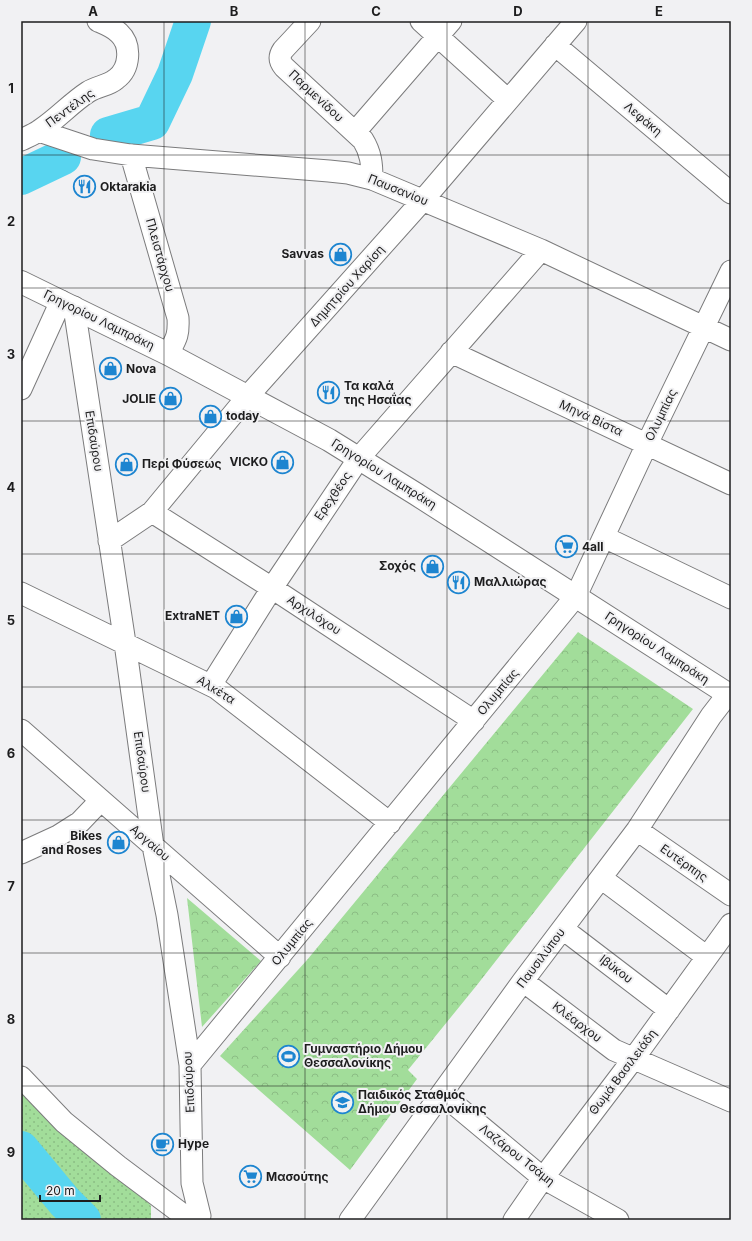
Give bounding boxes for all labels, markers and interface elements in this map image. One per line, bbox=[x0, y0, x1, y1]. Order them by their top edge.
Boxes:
text: A bbox=[88, 3, 98, 19]
text: B bbox=[230, 3, 239, 19]
text: C bbox=[371, 3, 381, 19]
text: D bbox=[513, 3, 523, 19]
text: E bbox=[655, 3, 663, 19]
street label: Παρμενίδου bbox=[286, 66, 347, 125]
text: 1 bbox=[8, 80, 14, 96]
street label: Πεντέλης bbox=[43, 85, 97, 130]
street label: Λεφάκη bbox=[621, 98, 665, 139]
street label: Παυσανίου bbox=[366, 171, 431, 208]
restaurant icon: Oktarakia bbox=[72, 174, 98, 200]
place label: Oktarakia bbox=[100, 179, 157, 194]
text: 2 bbox=[7, 213, 15, 229]
street label: Πλειστάρχου bbox=[143, 216, 178, 293]
shop icon: Savvas bbox=[327, 241, 353, 267]
street label: Δημητρίου Χαρίση bbox=[306, 242, 387, 330]
place label: Savvas bbox=[281, 246, 324, 261]
street label: Γρηγορίου Λαμπράκη bbox=[41, 286, 157, 353]
text: 3 bbox=[7, 346, 15, 362]
shop icon: Nova bbox=[98, 356, 124, 382]
place label: Nova bbox=[126, 361, 156, 376]
place label: Τα καλά της Ησαΐας bbox=[344, 378, 411, 407]
restaurant icon: Τα καλά της Ησαΐας bbox=[316, 380, 342, 406]
shop icon: JOLIE bbox=[158, 386, 184, 412]
street label: Ολυμπίας bbox=[641, 386, 680, 443]
place label: JOLIE bbox=[122, 391, 156, 406]
street label: Μηνά Βίστα bbox=[557, 396, 625, 439]
shop icon: today bbox=[198, 403, 224, 429]
place label: today bbox=[226, 408, 260, 423]
street label: Επιδαύρου bbox=[82, 409, 107, 472]
street label: Γρηγορίου Λαμπράκη bbox=[329, 435, 440, 512]
shop icon: VICKO bbox=[270, 449, 296, 475]
shop icon: Περί Φύσεως bbox=[113, 451, 139, 477]
place label: VICKO bbox=[229, 454, 268, 469]
place label: Περί Φύσεως bbox=[142, 456, 222, 471]
street label: Ερεχθέος bbox=[311, 468, 354, 523]
text: 4 bbox=[7, 479, 16, 495]
supermarket icon: 4all bbox=[553, 534, 579, 560]
place label: 4all bbox=[582, 539, 604, 554]
shop icon: Σοχός bbox=[419, 553, 445, 579]
place label: Σοχός bbox=[379, 558, 416, 573]
restaurant icon: Μαλλιώρας bbox=[445, 569, 471, 595]
place label: Μαλλιώρας bbox=[474, 574, 547, 589]
street label: Αρχιλόχου bbox=[284, 592, 344, 638]
shop icon: ExtraNET bbox=[223, 603, 249, 629]
place label: ExtraNET bbox=[165, 608, 220, 623]
street label: Γρηγορίου Λαμπράκη bbox=[602, 608, 712, 687]
text: 5 bbox=[7, 612, 15, 628]
street label: Ολυμπίας bbox=[474, 665, 522, 718]
street label: Αλκέτα bbox=[194, 672, 238, 707]
street label: Επιδαύρου bbox=[131, 730, 154, 793]
text: 6 bbox=[7, 745, 15, 761]
street label: Αργαίου bbox=[127, 821, 173, 864]
place label: Bikes and Roses bbox=[41, 828, 102, 857]
shop icon: Bikes and Roses bbox=[105, 830, 131, 856]
street label: Ευτέρπης bbox=[658, 841, 711, 885]
text: 7 bbox=[7, 878, 15, 894]
street label: Ολυμπίας bbox=[268, 915, 315, 968]
street label: Παυσιλύπου bbox=[513, 925, 568, 991]
street label: Ιβύκου bbox=[597, 951, 636, 986]
street label: Κλέαρχου bbox=[550, 998, 605, 1045]
text: 8 bbox=[7, 1011, 15, 1027]
street label: Θωμά Βασιλειάδη bbox=[586, 1026, 660, 1117]
place label: Γυμναστήριο Δήμου Θεσσαλονίκης bbox=[304, 1041, 423, 1070]
sports icon: Γυμναστήριο Δήμου Θεσσαλονίκης bbox=[275, 1043, 301, 1069]
street label: Επιδαύρου bbox=[179, 1051, 198, 1113]
place label: Παιδικός Σταθμός Δήμου Θεσσαλονίκης bbox=[358, 1087, 487, 1116]
school or university icon: Παιδικός Σταθμός Δήμου Θεσσαλονίκης bbox=[330, 1089, 356, 1115]
street label: Λαζάρου Τσάμη bbox=[477, 1121, 558, 1189]
cafe icon: Hype bbox=[150, 1131, 176, 1157]
place label: Hype bbox=[178, 1136, 209, 1151]
text: 9 bbox=[7, 1144, 15, 1160]
supermarket icon: Μασούτης bbox=[237, 1164, 263, 1190]
place label: Μασούτης bbox=[266, 1169, 329, 1184]
scale bar bbox=[40, 1177, 100, 1203]
text: 20 m bbox=[46, 1183, 75, 1198]

